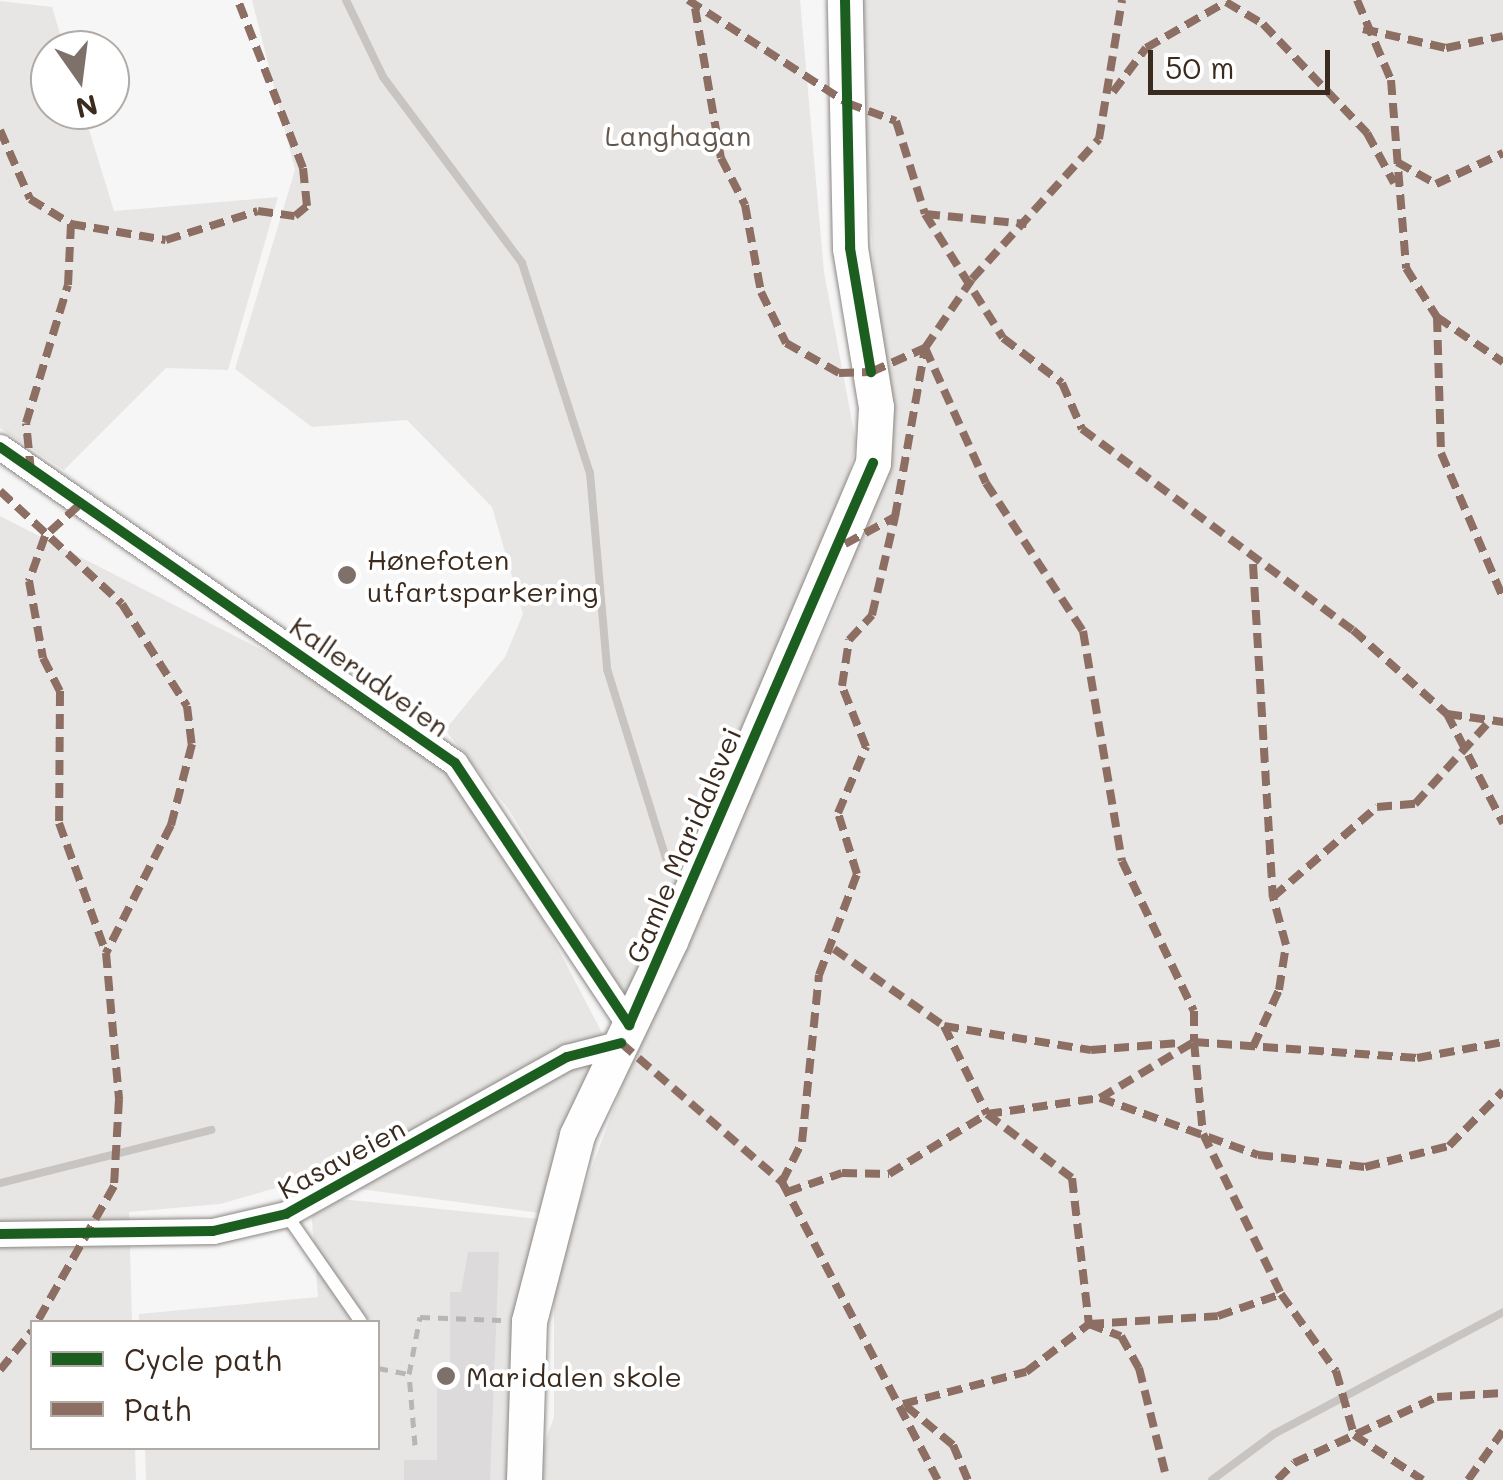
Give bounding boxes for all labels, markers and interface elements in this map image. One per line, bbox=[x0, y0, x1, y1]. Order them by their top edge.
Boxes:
north arrow bbox=[30, 30, 130, 130]
scale bar bbox=[1153, 30, 1336, 92]
text: 50 m bbox=[1165, 47, 1235, 87]
text: N bbox=[72, 87, 101, 127]
park label: Langhagan bbox=[605, 118, 751, 152]
place label: Hønefoten utfartsparkering bbox=[367, 542, 598, 608]
marker: Hønefoten utfartsparkering bbox=[336, 564, 358, 586]
street label: Kallerudveien bbox=[284, 609, 456, 743]
street label: Gamle Maridalsvei bbox=[618, 722, 748, 968]
street label: Kasaveien bbox=[272, 1111, 410, 1205]
legend bbox=[30, 1320, 380, 1450]
text: Cycle path bbox=[124, 1339, 282, 1379]
place label: Maridalen skole bbox=[466, 1359, 682, 1393]
marker: Maridalen skole bbox=[435, 1365, 457, 1387]
text: Path bbox=[124, 1389, 191, 1429]

